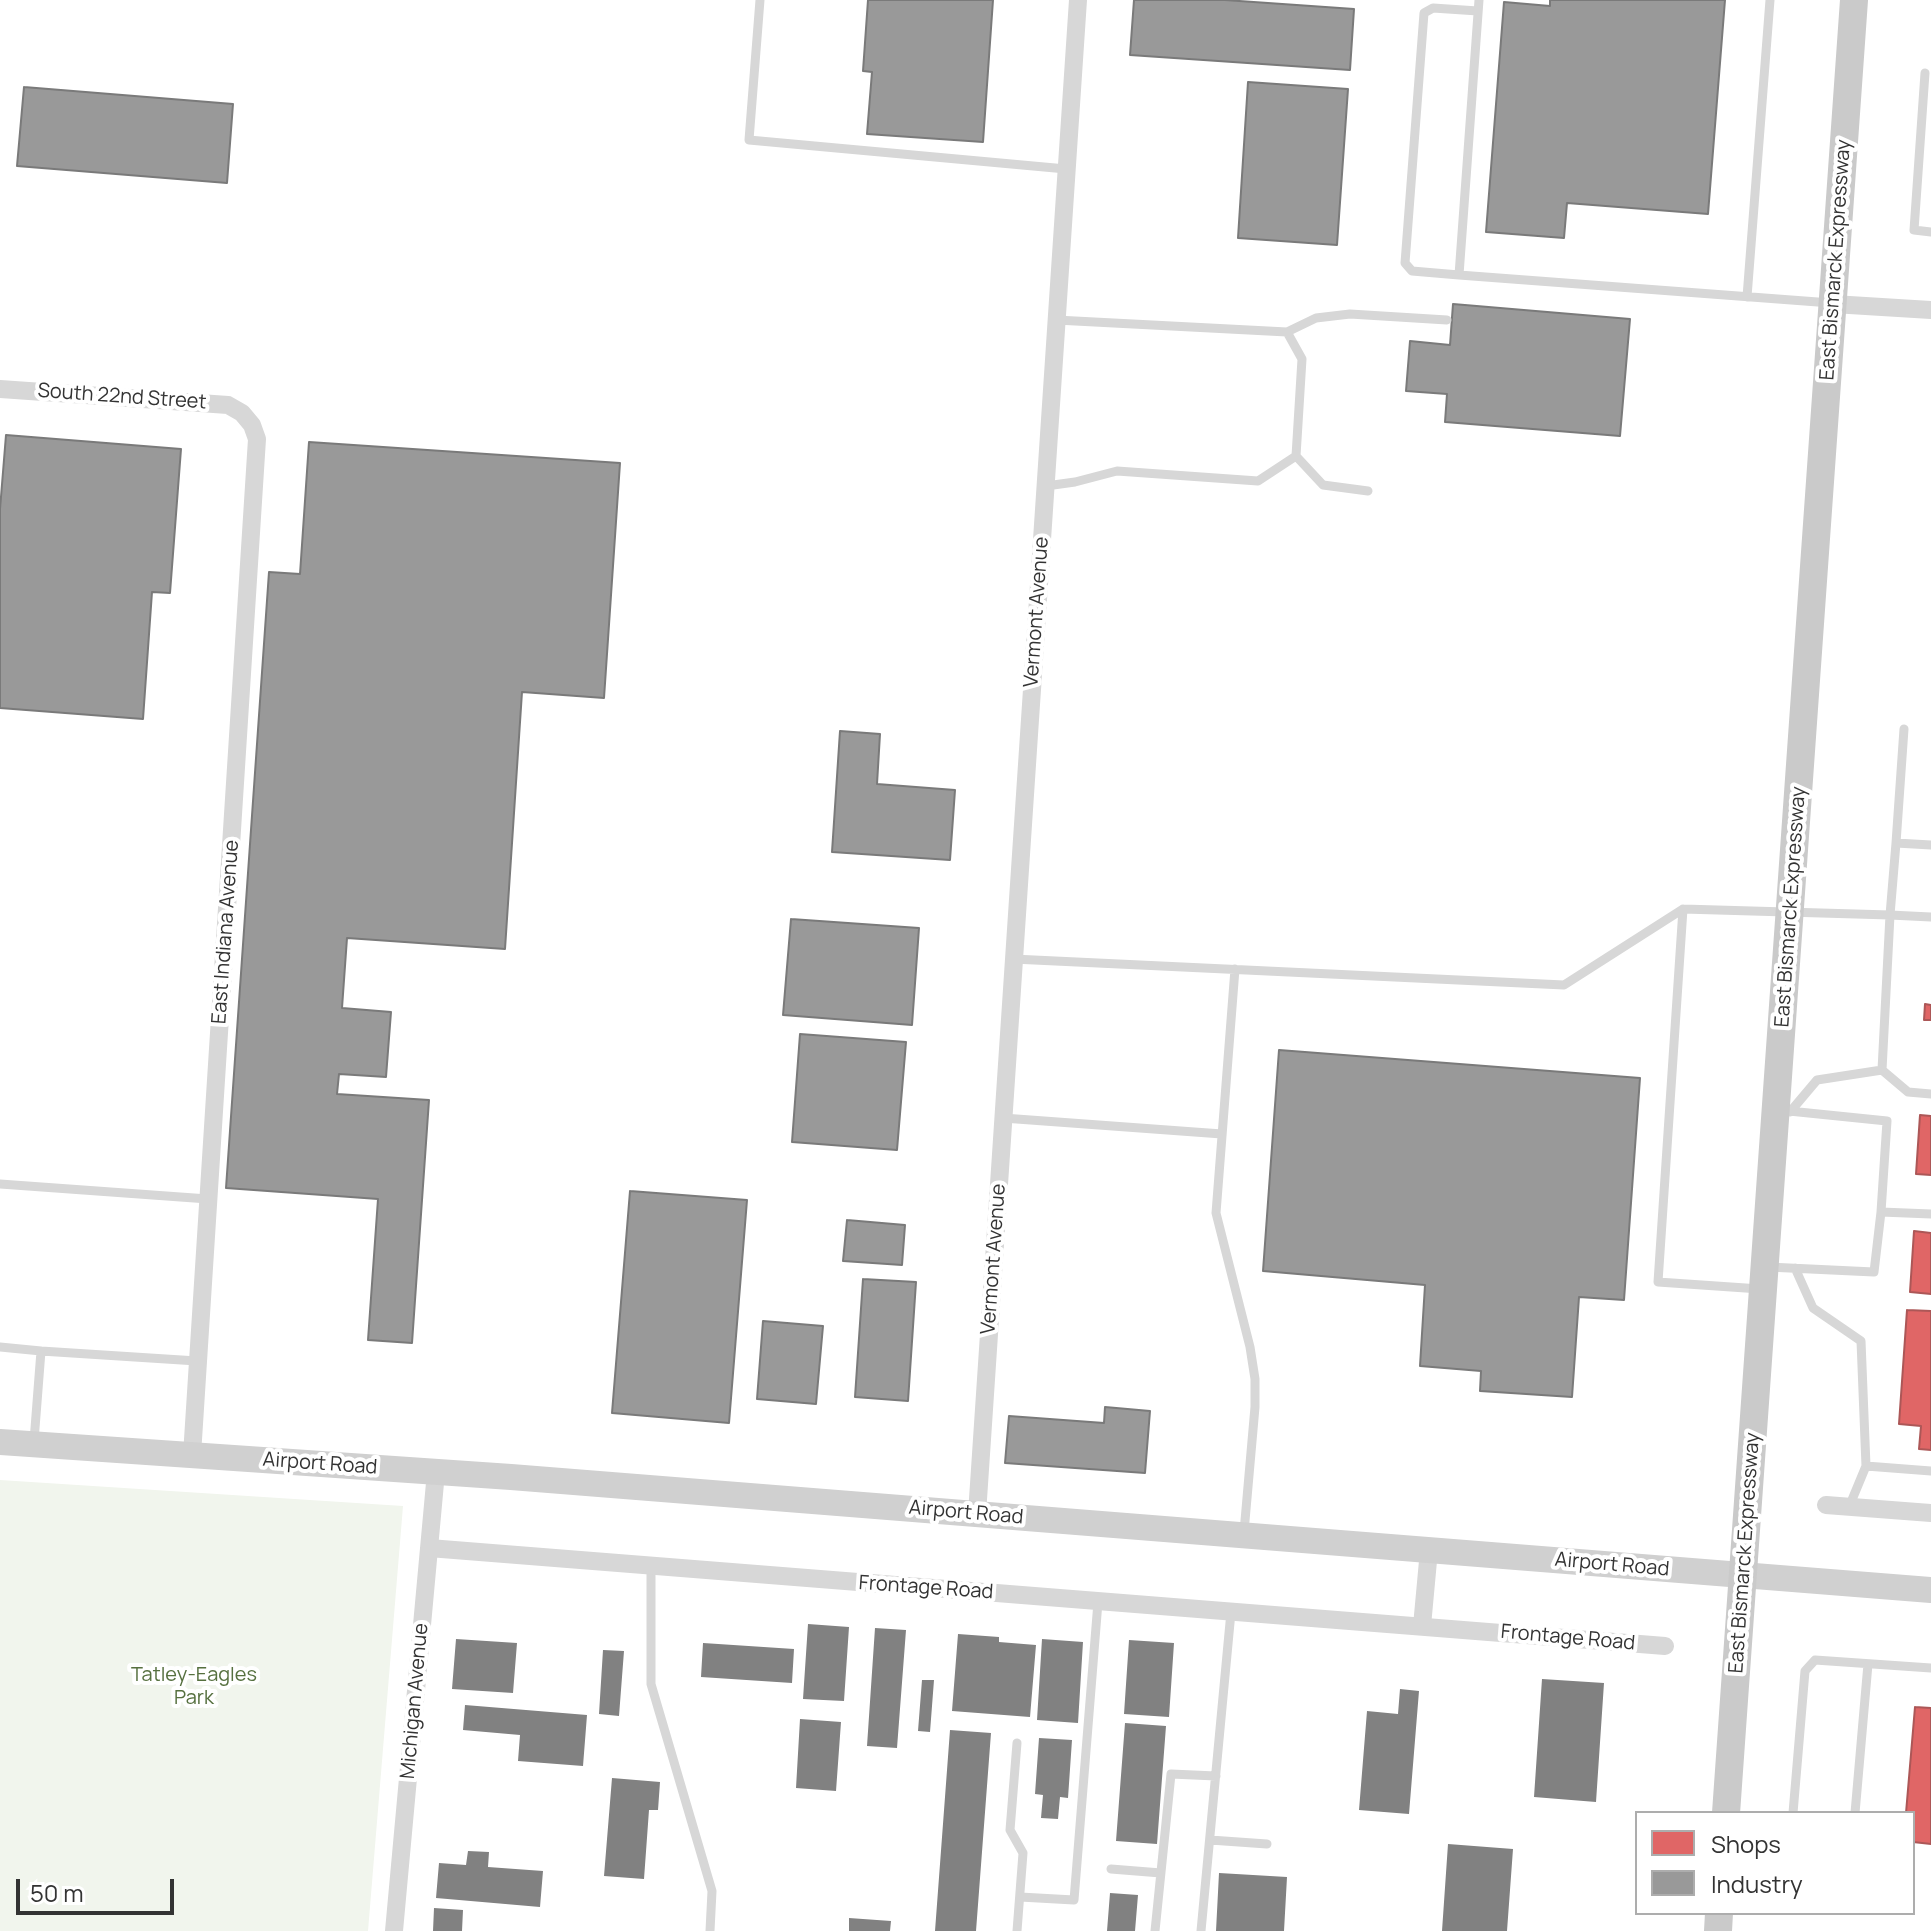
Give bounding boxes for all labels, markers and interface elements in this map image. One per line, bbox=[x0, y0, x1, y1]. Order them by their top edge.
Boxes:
street label: East Bismarck Expressway bbox=[1816, 139, 1856, 381]
street label: South 22nd Street bbox=[37, 379, 207, 415]
street label: Vermont Avenue bbox=[1020, 536, 1054, 688]
street label: East Bismarck Expressway bbox=[1771, 786, 1811, 1028]
street label: East Indiana Avenue bbox=[208, 839, 244, 1025]
street label: Vermont Avenue bbox=[977, 1183, 1011, 1335]
street label: East Bismarck Expressway bbox=[1725, 1432, 1765, 1674]
street label: Airport Road bbox=[262, 1448, 378, 1480]
street label: Airport Road bbox=[908, 1496, 1024, 1530]
street label: Airport Road bbox=[1554, 1548, 1670, 1582]
street label: Frontage Road bbox=[858, 1571, 994, 1605]
street label: Frontage Road bbox=[1500, 1620, 1636, 1656]
street label: Michigan Avenue bbox=[396, 1622, 434, 1780]
park label: Tatley-Eagles Park bbox=[131, 1663, 257, 1710]
legend bbox=[1635, 1811, 1915, 1915]
text: Shops bbox=[1711, 1827, 1781, 1860]
scale bar bbox=[20, 1863, 178, 1913]
text: Industry bbox=[1711, 1867, 1803, 1900]
text: 50 m bbox=[30, 1876, 84, 1909]

